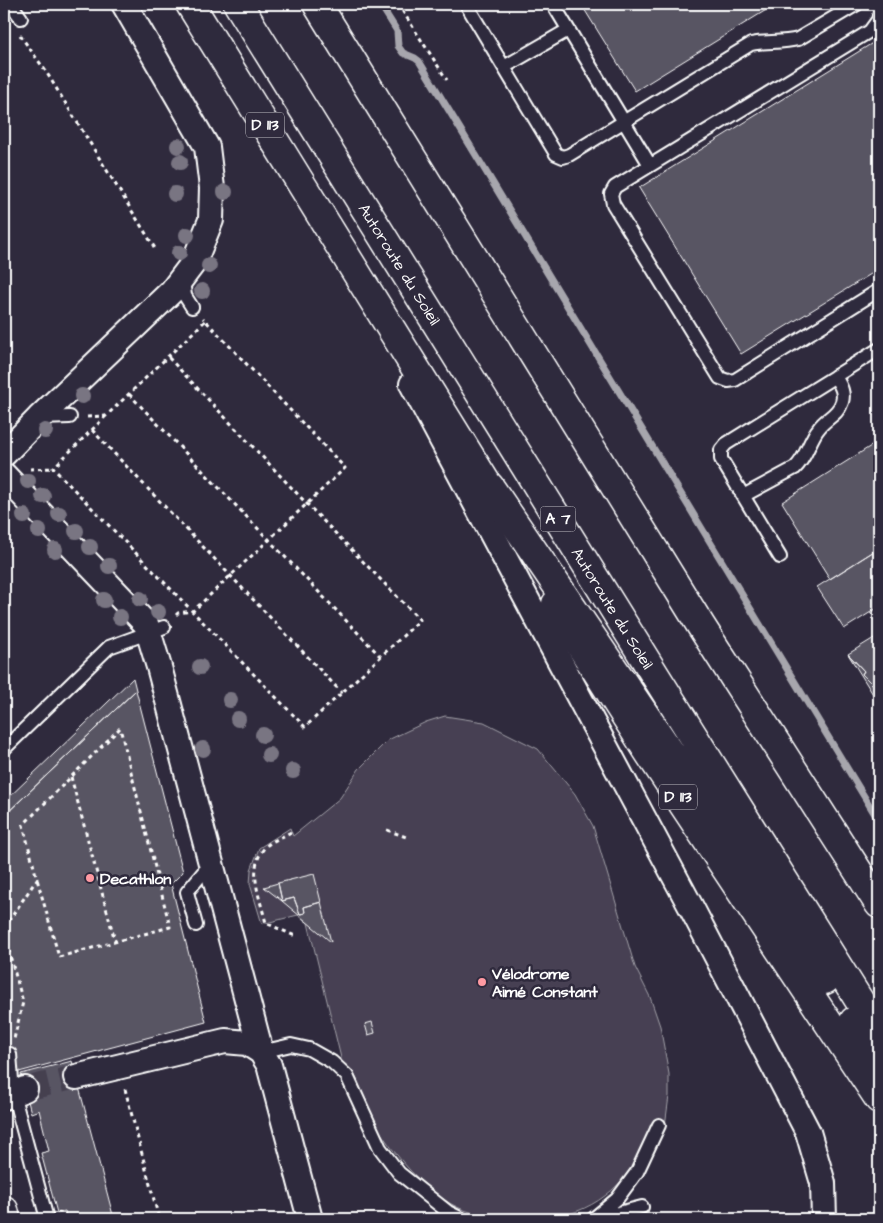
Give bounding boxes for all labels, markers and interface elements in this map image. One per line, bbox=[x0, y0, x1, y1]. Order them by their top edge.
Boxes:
road number: D 113 bbox=[246, 112, 284, 138]
street label: Autoroute du Soleil bbox=[353, 200, 445, 329]
road number: A 7 bbox=[540, 506, 576, 532]
street label: Autoroute du Soleil bbox=[566, 544, 658, 673]
road number: D 113 bbox=[659, 784, 697, 810]
place label: Decathlon bbox=[100, 868, 171, 890]
marker: Decathlon bbox=[84, 872, 96, 884]
place label: Vélodrome Aimé Constant bbox=[491, 963, 598, 1003]
marker: Vélodrome Aimé Constant bbox=[476, 976, 488, 988]

